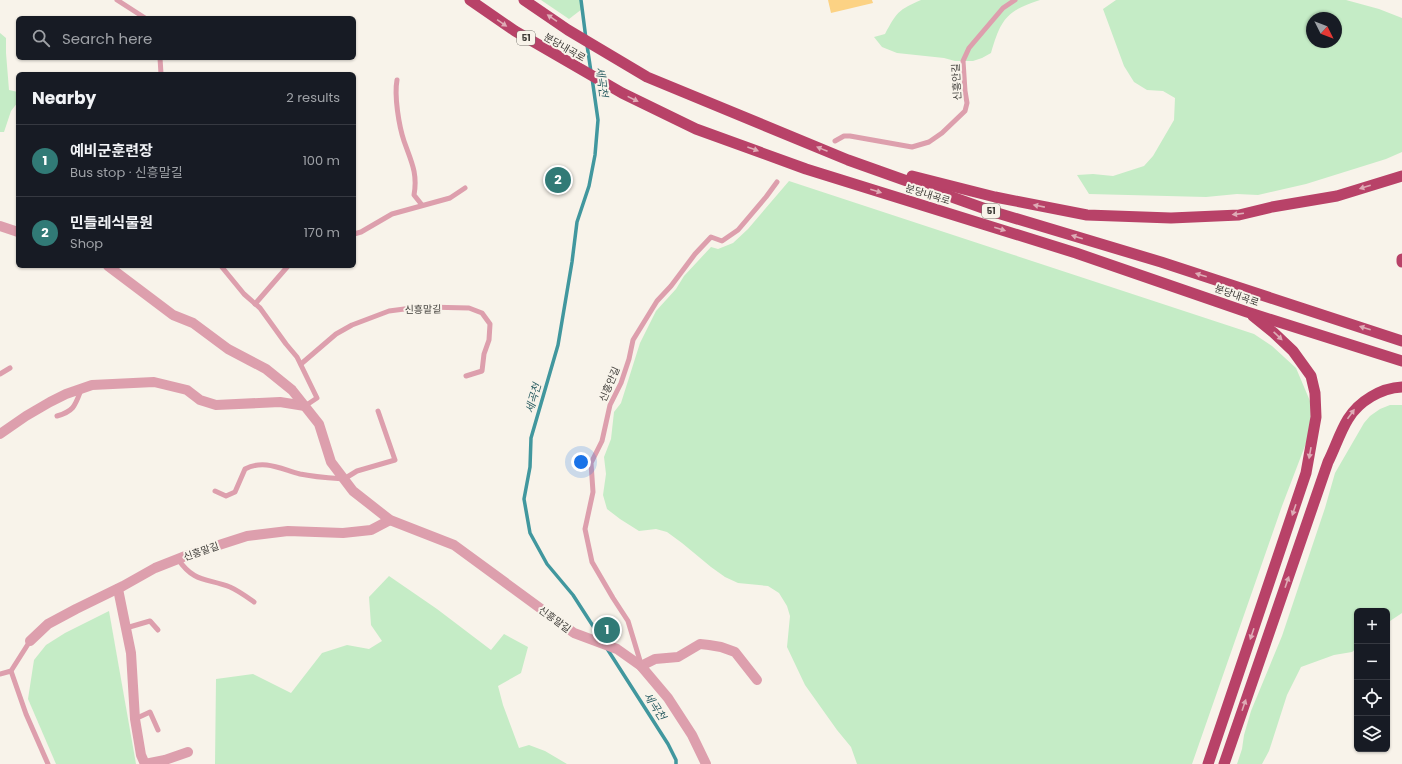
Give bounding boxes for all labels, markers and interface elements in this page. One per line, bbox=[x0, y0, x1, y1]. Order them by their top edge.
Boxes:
north arrow bbox=[1306, 12, 1342, 48]
one-way arrow bbox=[546, 14, 557, 22]
search box bbox=[16, 16, 356, 60]
one-way arrow bbox=[497, 18, 507, 26]
icon: search bbox=[30, 27, 52, 49]
text: Search here bbox=[62, 28, 152, 49]
street label: 분당내곡로 bbox=[541, 29, 588, 65]
road number: 51 bbox=[517, 31, 535, 45]
street label: 신흥안길 bbox=[948, 63, 965, 101]
water label: 세곡천 bbox=[592, 66, 612, 100]
text: Nearby bbox=[32, 86, 96, 110]
text: 2 results bbox=[286, 88, 340, 107]
one-way arrow bbox=[628, 96, 639, 102]
text: 예비군훈련장 bbox=[70, 140, 153, 161]
one-way arrow bbox=[815, 146, 827, 152]
one-way arrow bbox=[747, 147, 759, 153]
text: 1 bbox=[43, 151, 47, 170]
text: 100 m bbox=[303, 151, 340, 170]
text: Bus stop · 신흥말길 bbox=[70, 163, 183, 182]
pin: 2 bbox=[545, 165, 571, 195]
street label: 분당내곡로 bbox=[904, 181, 952, 208]
one-way arrow bbox=[1358, 184, 1370, 190]
one-way arrow bbox=[870, 188, 882, 194]
one-way arrow bbox=[1033, 203, 1045, 209]
road number: 51 bbox=[982, 204, 1000, 218]
one-way arrow bbox=[1232, 211, 1244, 217]
text: 민들레식물원 bbox=[70, 212, 153, 233]
text: 2 bbox=[41, 223, 49, 242]
text: 170 m bbox=[304, 223, 340, 242]
one-way arrow bbox=[995, 226, 1007, 232]
text: Shop bbox=[70, 234, 103, 253]
one-way arrow bbox=[1071, 234, 1083, 240]
one-way arrow bbox=[1195, 272, 1207, 278]
street label: 분당내곡로 bbox=[1213, 281, 1261, 310]
street label: 신흥말길 bbox=[404, 302, 442, 317]
one-way arrow bbox=[1359, 325, 1371, 331]
one-way arrow bbox=[1273, 332, 1283, 341]
street label: 신흥안길 bbox=[595, 364, 624, 404]
water label: 세곡천 bbox=[521, 379, 545, 415]
one-way arrow bbox=[1347, 409, 1355, 420]
one-way arrow bbox=[1306, 447, 1312, 459]
your location bbox=[571, 452, 591, 472]
one-way arrow bbox=[1290, 505, 1296, 517]
street label: 신흥말길 bbox=[181, 538, 221, 565]
one-way arrow bbox=[1284, 575, 1290, 587]
street label: 신흥말길 bbox=[535, 603, 574, 636]
map controls bbox=[1354, 608, 1390, 752]
button: + bbox=[1354, 608, 1390, 644]
pin: 1 bbox=[594, 615, 620, 645]
one-way arrow bbox=[1249, 628, 1255, 640]
button: − bbox=[1354, 644, 1390, 680]
button: locate bbox=[1354, 680, 1390, 716]
water label: 세곡천 bbox=[640, 689, 671, 725]
one-way arrow bbox=[1242, 698, 1248, 710]
button: layers bbox=[1354, 716, 1390, 752]

